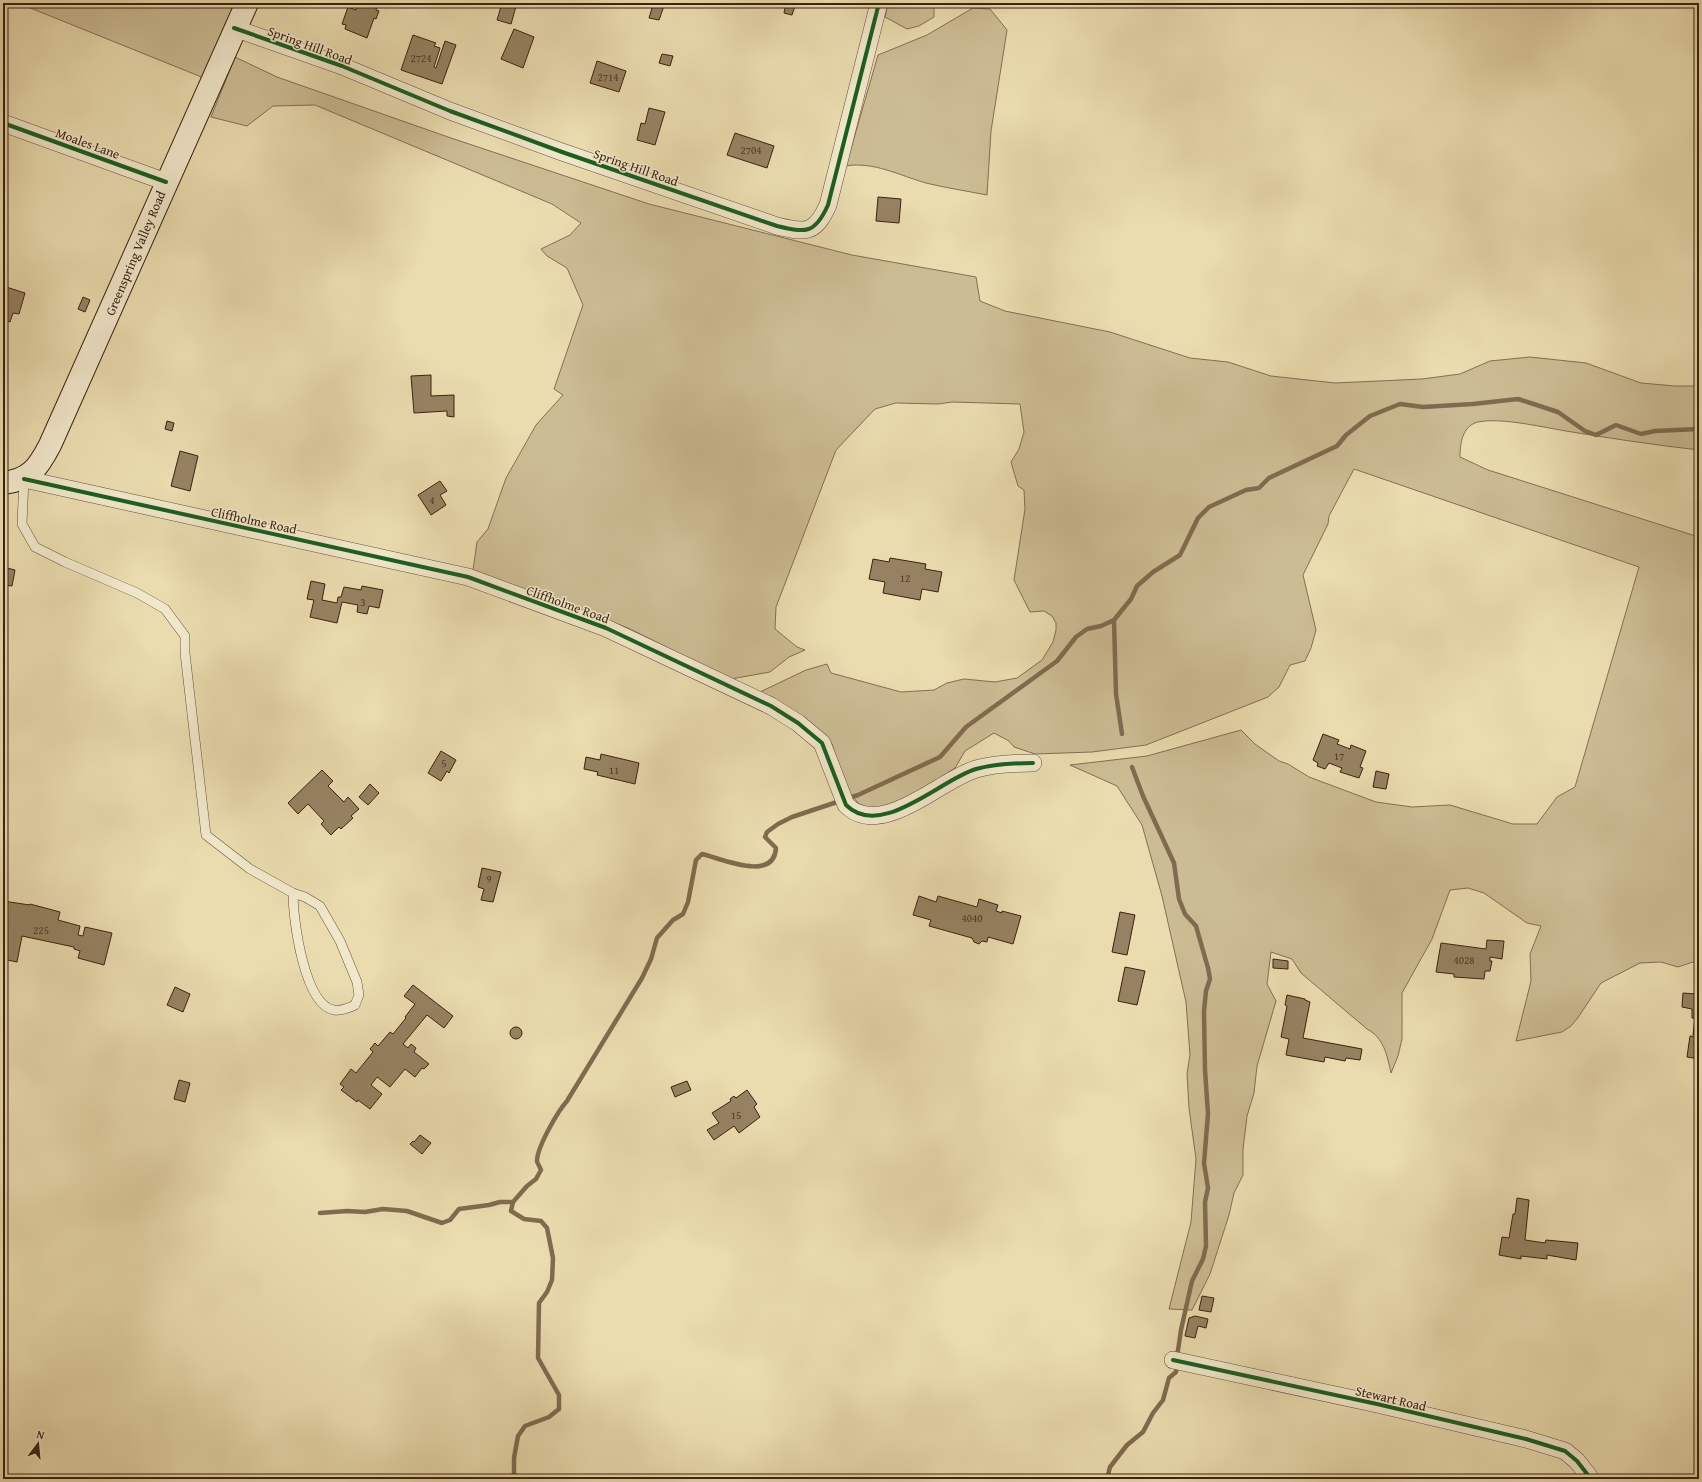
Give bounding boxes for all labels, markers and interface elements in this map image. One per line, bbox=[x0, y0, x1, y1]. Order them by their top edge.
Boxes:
street label: Spring Hill Road bbox=[265, 21, 355, 70]
house number: 2724 bbox=[410, 50, 432, 66]
house number: 2714 bbox=[597, 69, 619, 85]
street label: Moales Lane bbox=[53, 123, 123, 164]
house number: 2704 bbox=[740, 142, 762, 158]
street label: Spring Hill Road bbox=[591, 144, 681, 191]
street label: Greenspring Valley Road bbox=[101, 188, 170, 319]
house number: 4 bbox=[429, 492, 435, 508]
street label: Cliffholme Road bbox=[209, 502, 299, 539]
house number: 12 bbox=[900, 570, 910, 586]
street label: Cliffholme Road bbox=[524, 581, 612, 628]
house number: 3 bbox=[360, 594, 366, 610]
house number: 17 bbox=[1334, 748, 1344, 764]
house number: 5 bbox=[441, 755, 447, 771]
house number: 11 bbox=[609, 762, 619, 778]
house number: 9 bbox=[486, 871, 492, 887]
house number: 4040 bbox=[961, 910, 983, 926]
house number: 225 bbox=[33, 922, 49, 938]
house number: 4028 bbox=[1453, 952, 1475, 968]
house number: 15 bbox=[731, 1107, 741, 1123]
street label: Stewart Road bbox=[1354, 1381, 1428, 1416]
north arrow bbox=[18, 1424, 58, 1464]
text: N bbox=[35, 1426, 47, 1443]

